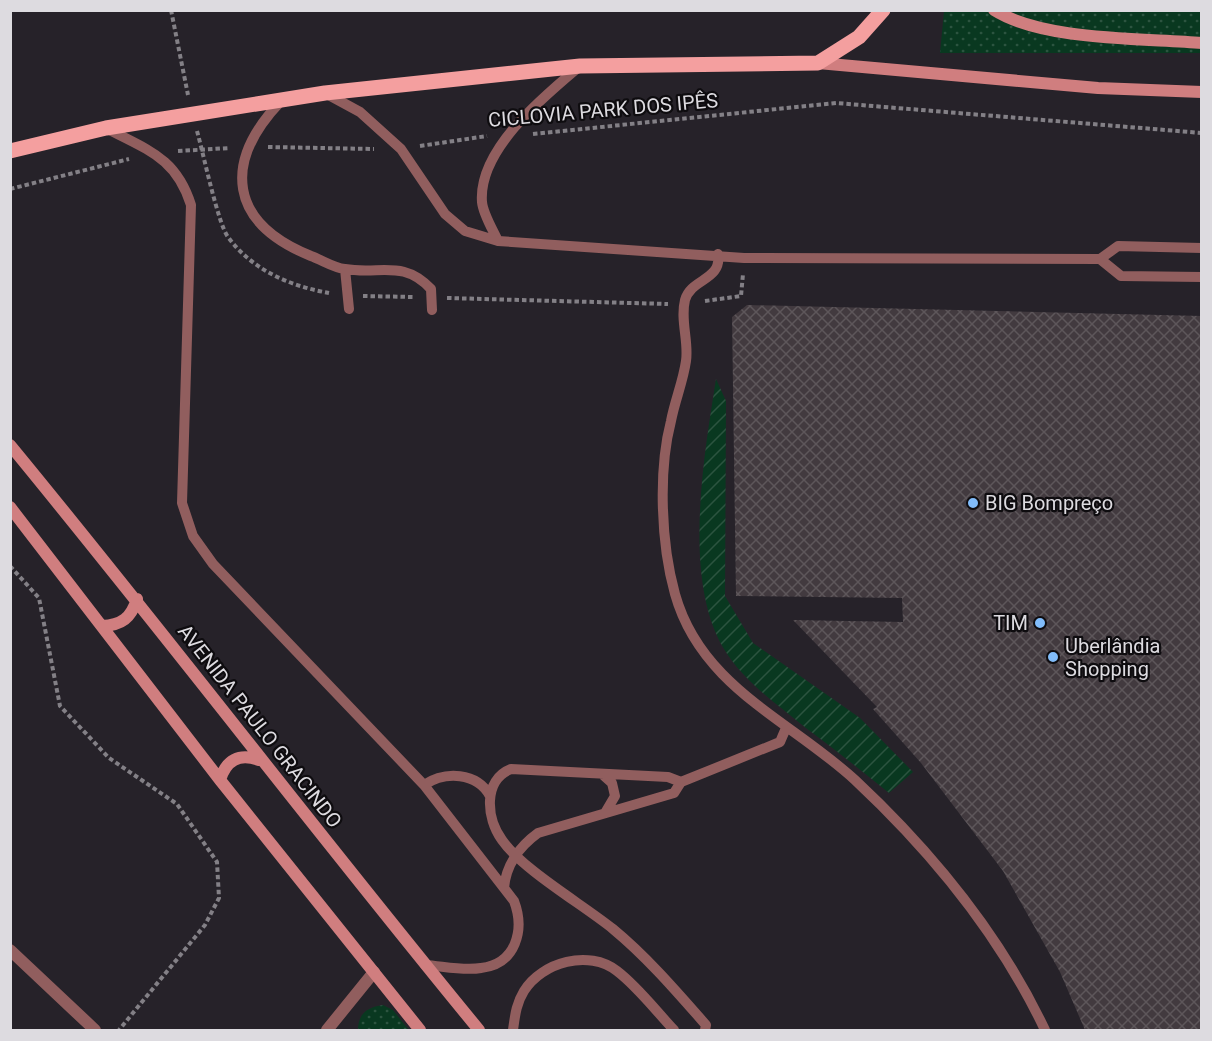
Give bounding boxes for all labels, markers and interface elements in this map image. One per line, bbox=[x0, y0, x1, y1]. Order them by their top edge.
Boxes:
street label: CICLOVIA PARK DOS IPÊS bbox=[487, 88, 719, 132]
place label: BIG Bompreço bbox=[985, 491, 1113, 515]
marker: BIG Bompreço bbox=[966, 496, 980, 510]
place label: TIM bbox=[993, 611, 1028, 635]
marker: TIM bbox=[1033, 616, 1047, 630]
street label: AVENIDA PAULO GRACINDO bbox=[173, 620, 347, 832]
place label: Uberlândia Shopping bbox=[1065, 634, 1160, 681]
marker: Uberlândia Shopping bbox=[1046, 650, 1060, 664]

